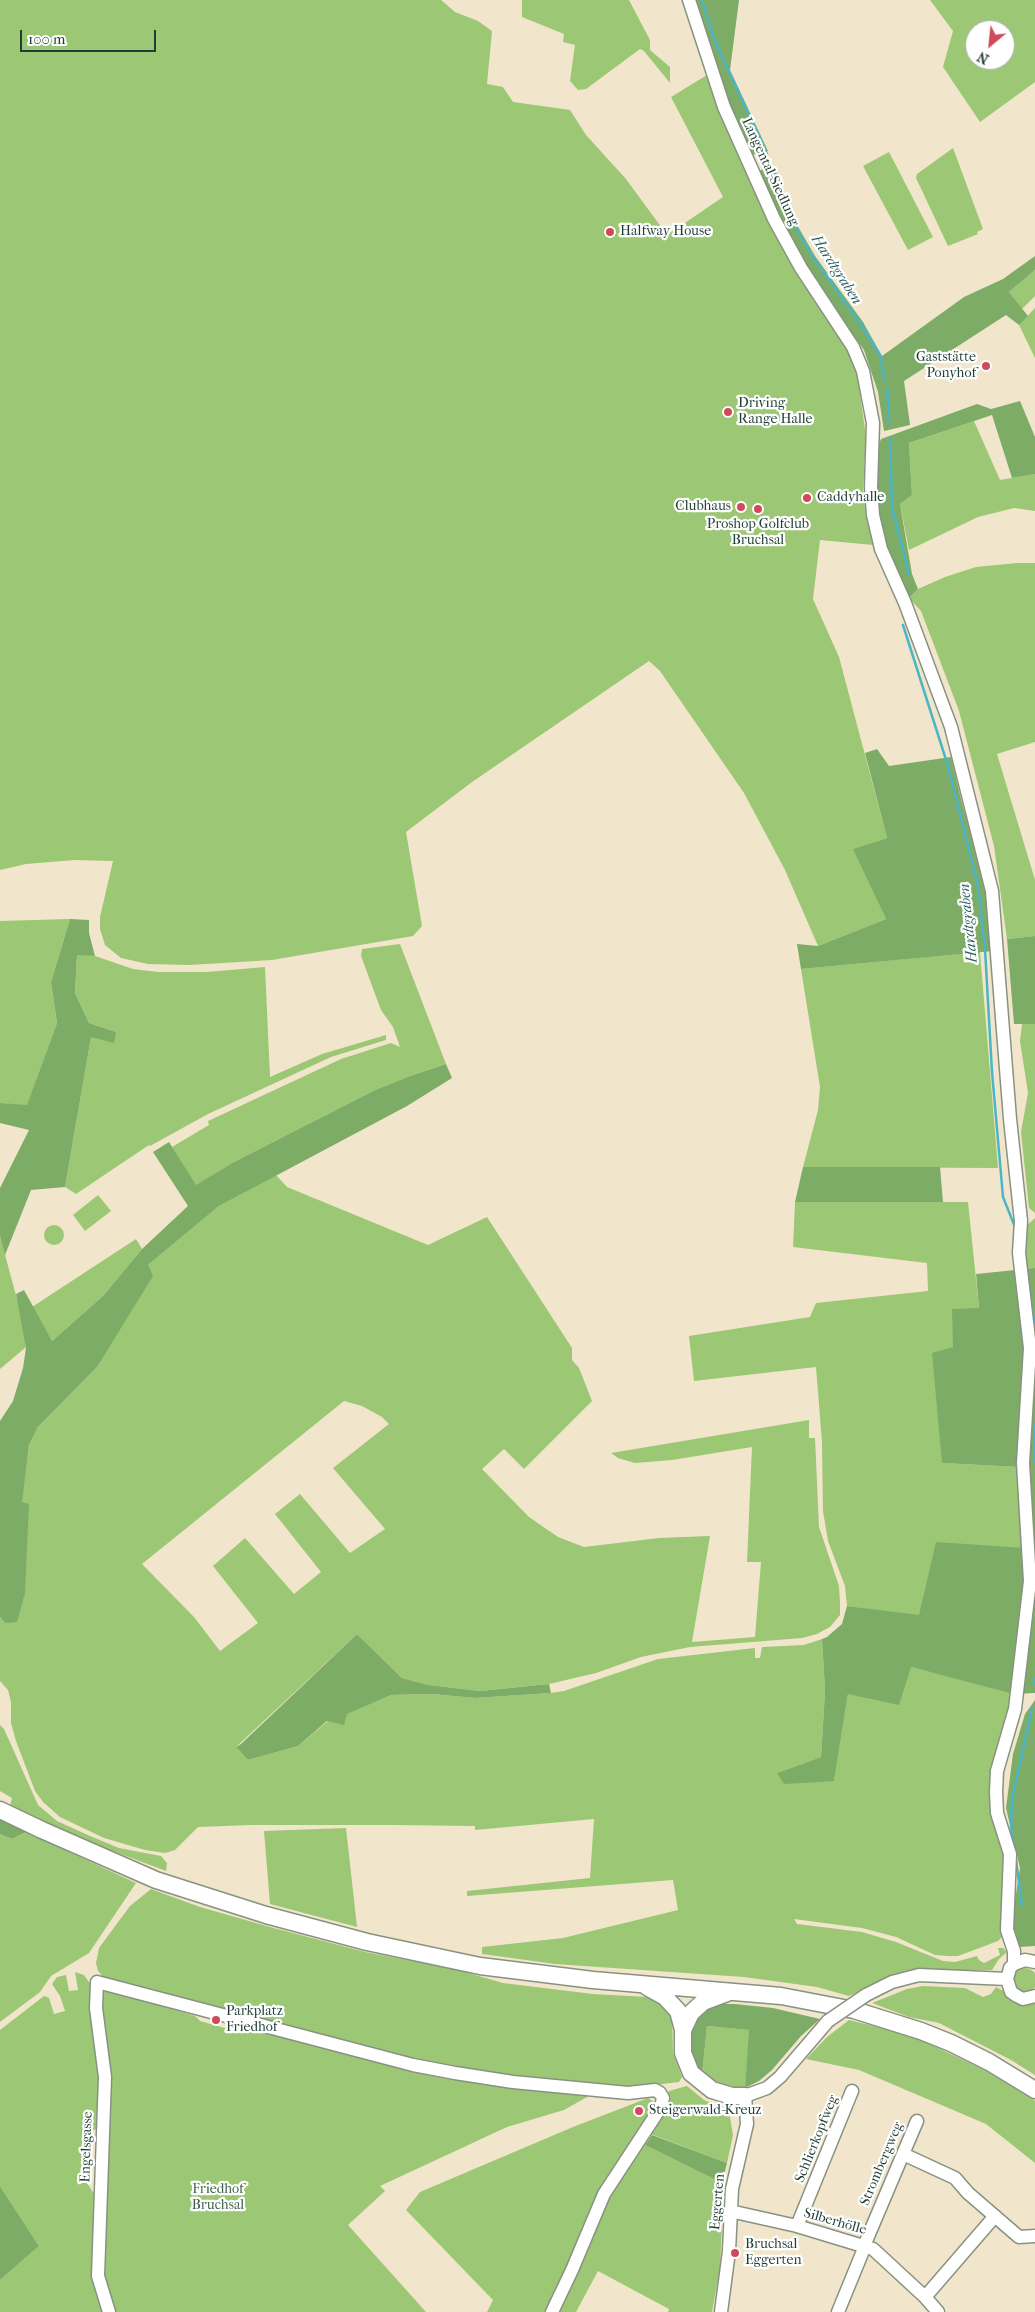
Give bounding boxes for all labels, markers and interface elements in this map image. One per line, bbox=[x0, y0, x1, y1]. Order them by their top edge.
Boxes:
scale bar bbox=[22, 20, 159, 52]
north arrow bbox=[965, 20, 1015, 70]
text: 100 m bbox=[28, 30, 66, 48]
text: N bbox=[975, 48, 992, 68]
street label: Langental-Siedlung bbox=[738, 115, 802, 229]
place label: Halfway House bbox=[620, 224, 711, 240]
marker: Halfway House bbox=[604, 226, 616, 238]
water label: Hardtgraben bbox=[807, 232, 865, 308]
place label: Gaststätte Ponyhof bbox=[916, 350, 976, 382]
marker: Gaststätte Ponyhof bbox=[980, 360, 992, 372]
place label: Driving Range Halle bbox=[738, 396, 812, 428]
marker: Driving Range Halle bbox=[722, 406, 734, 418]
place label: Caddyhalle bbox=[817, 490, 884, 506]
marker: Caddyhalle bbox=[801, 492, 813, 504]
place label: Clubhaus bbox=[675, 499, 731, 515]
marker: Clubhaus bbox=[735, 501, 747, 513]
marker: Proshop Golfclub Bruchsal bbox=[752, 503, 764, 515]
place label: Proshop Golfclub Bruchsal bbox=[707, 517, 809, 550]
water label: Hardtgraben bbox=[956, 882, 982, 964]
place label: Parkplatz Friedhof bbox=[226, 2004, 283, 2036]
marker: Parkplatz Friedhof bbox=[210, 2014, 222, 2026]
street label: Schlierkopfweg bbox=[792, 2093, 842, 2185]
place label: Steigerwald-Kreuz bbox=[649, 2103, 761, 2119]
marker: Steigerwald-Kreuz bbox=[633, 2105, 645, 2117]
street label: Engelsgasse bbox=[77, 2111, 97, 2183]
street label: Strombergweg bbox=[857, 2120, 907, 2208]
street label: Eggerten bbox=[707, 2173, 729, 2231]
park label: Friedhof Bruchsal bbox=[192, 2182, 244, 2214]
street label: Silberhölle bbox=[802, 2205, 868, 2239]
place label: Bruchsal Eggerten bbox=[745, 2237, 802, 2270]
marker: Bruchsal Eggerten bbox=[729, 2247, 741, 2259]

